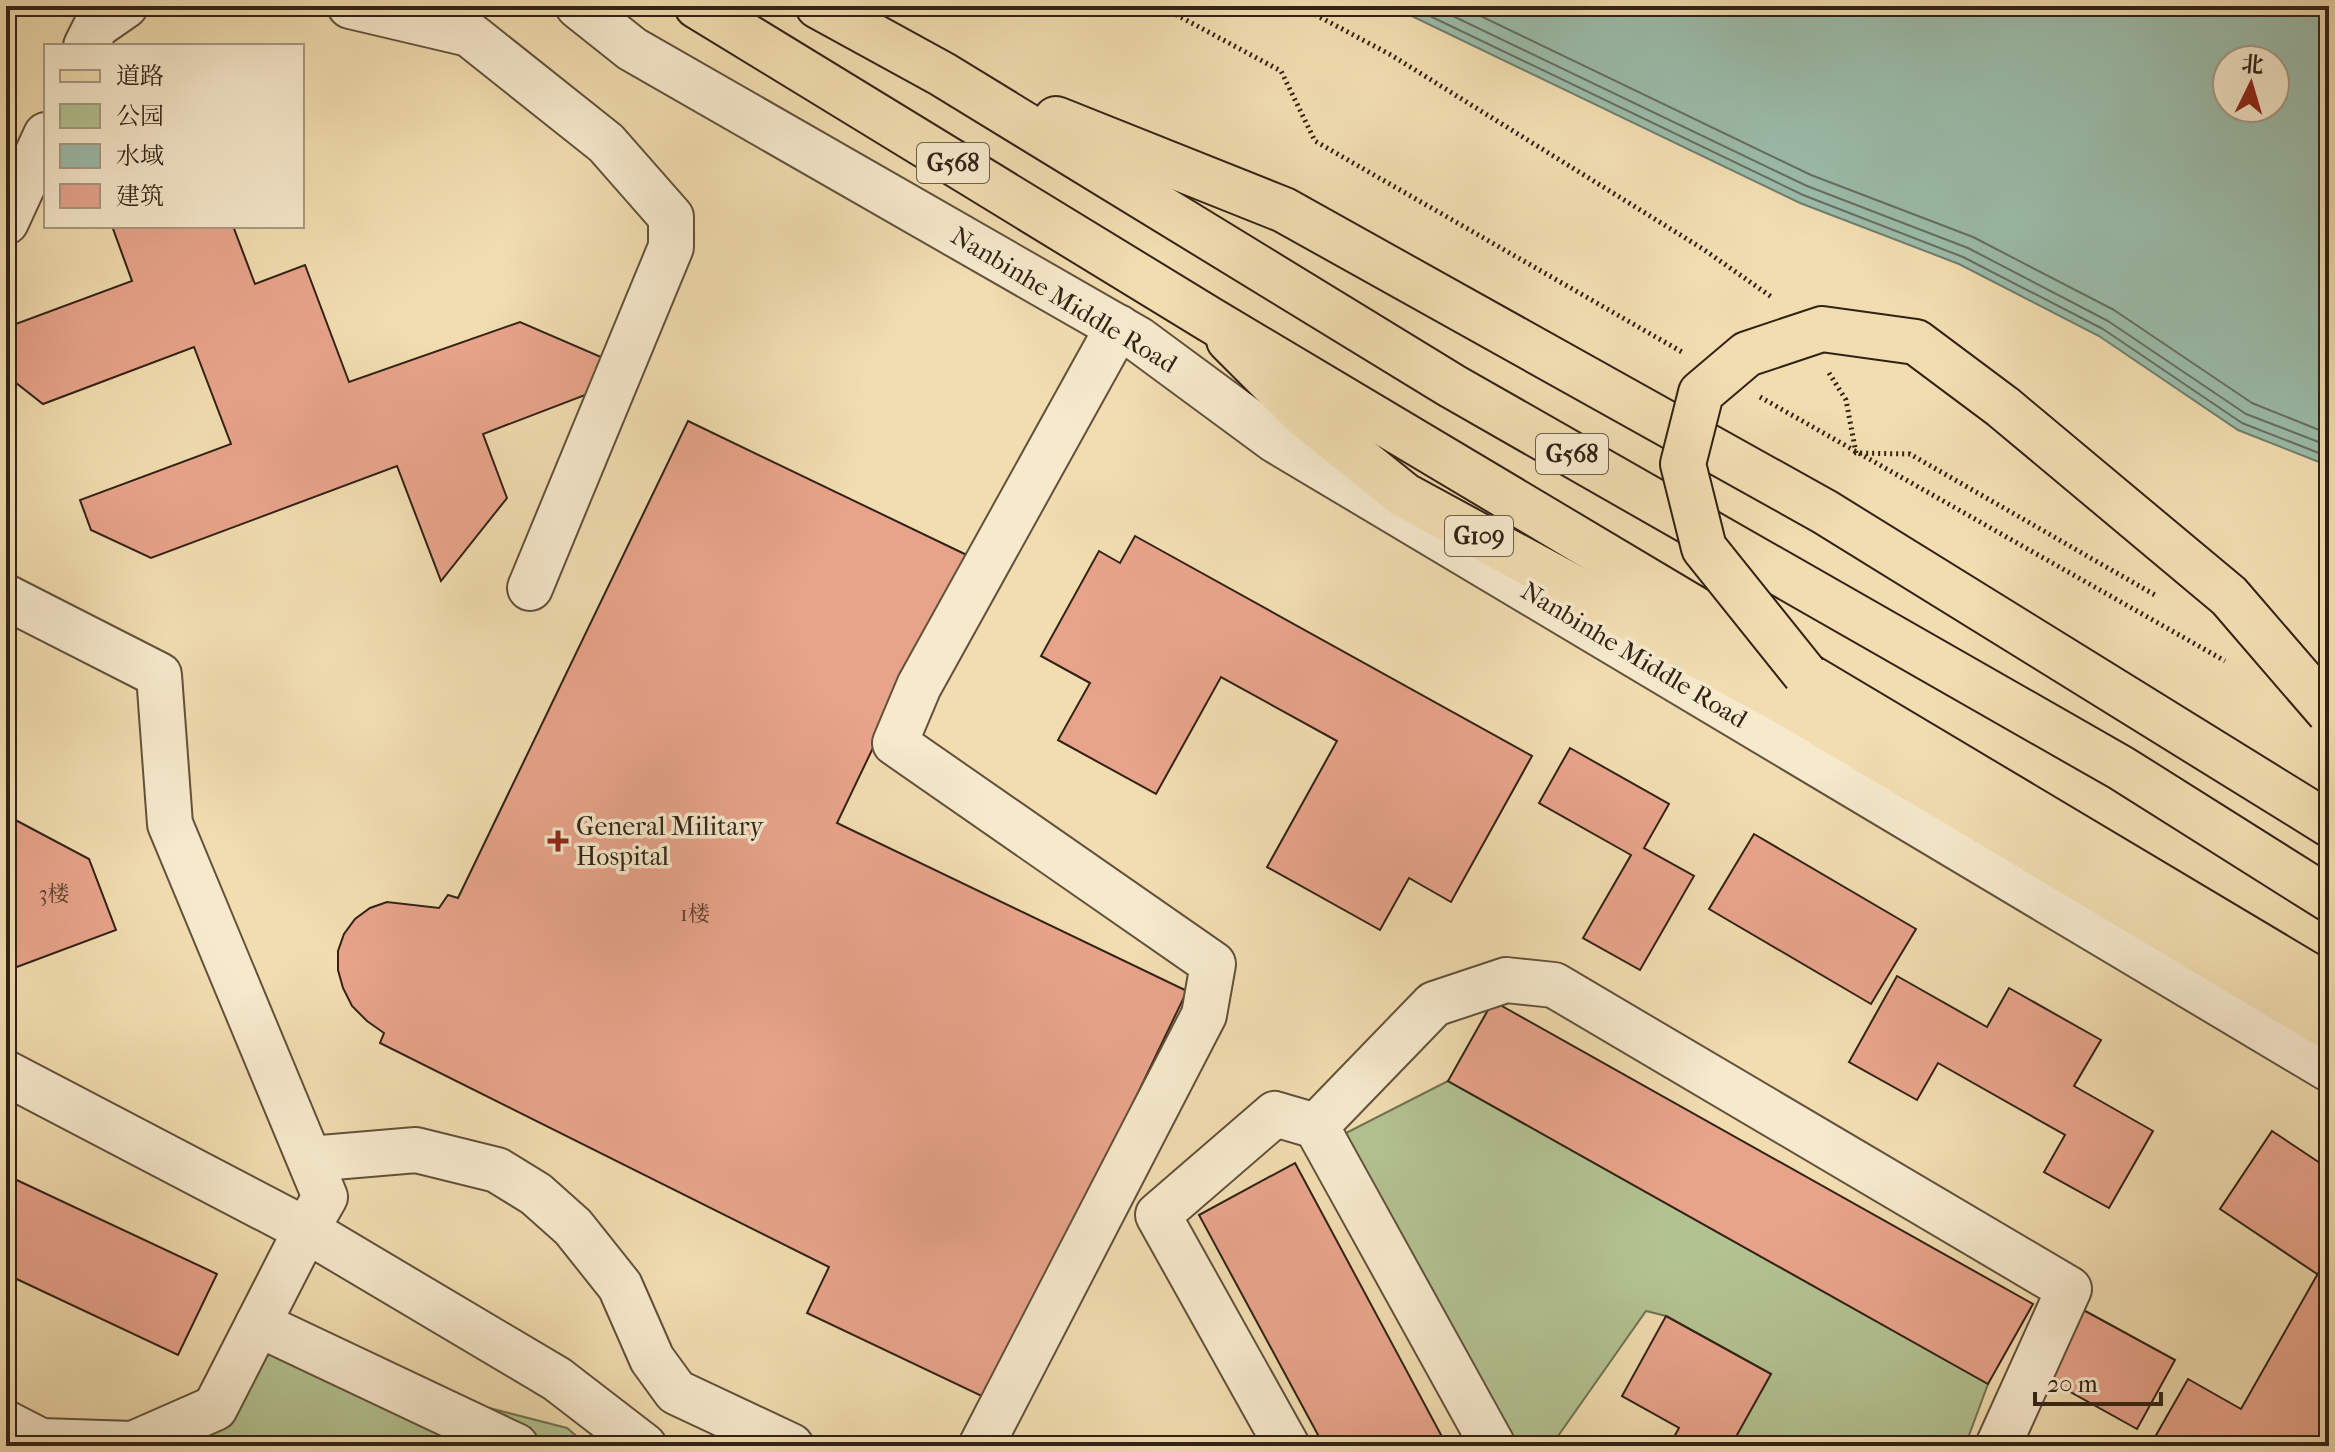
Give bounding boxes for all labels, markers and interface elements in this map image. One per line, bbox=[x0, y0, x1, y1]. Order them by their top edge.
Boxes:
legend bbox=[44, 44, 304, 228]
north arrow bbox=[2211, 44, 2291, 124]
text: 北 bbox=[2241, 51, 2265, 79]
text: 道路 bbox=[116, 62, 164, 90]
text: 公园 bbox=[116, 102, 164, 130]
text: 水域 bbox=[116, 142, 164, 170]
road number: G568 bbox=[917, 143, 989, 183]
text: 建筑 bbox=[116, 182, 164, 210]
street label: Nanbinhe Middle Road bbox=[945, 220, 1183, 380]
road number: G568 bbox=[1536, 434, 1608, 474]
road number: G109 bbox=[1445, 516, 1513, 556]
street label: Nanbinhe Middle Road bbox=[1515, 575, 1753, 735]
place label: General Military Hospital bbox=[576, 811, 764, 872]
marker: General Military Hospital bbox=[547, 830, 569, 852]
house number: 3楼 bbox=[38, 881, 70, 907]
house number: 1楼 bbox=[680, 901, 710, 927]
scale bar bbox=[2035, 1356, 2161, 1406]
text: 20 m bbox=[2047, 1370, 2098, 1398]

